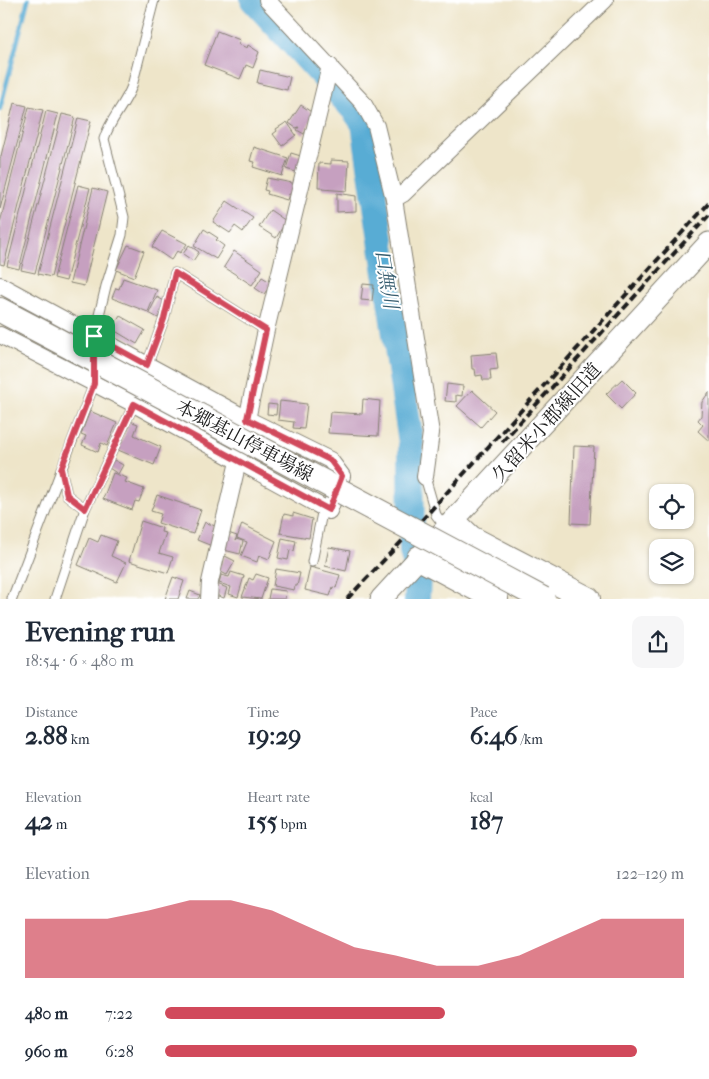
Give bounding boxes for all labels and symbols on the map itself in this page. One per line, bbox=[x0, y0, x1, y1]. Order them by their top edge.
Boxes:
water label: 口無川 bbox=[370, 248, 403, 312]
pin bbox=[73, 315, 115, 357]
street label: 久留米小郡線旧道 bbox=[488, 359, 606, 487]
street label: 本郷基山停車場線 bbox=[172, 395, 317, 486]

